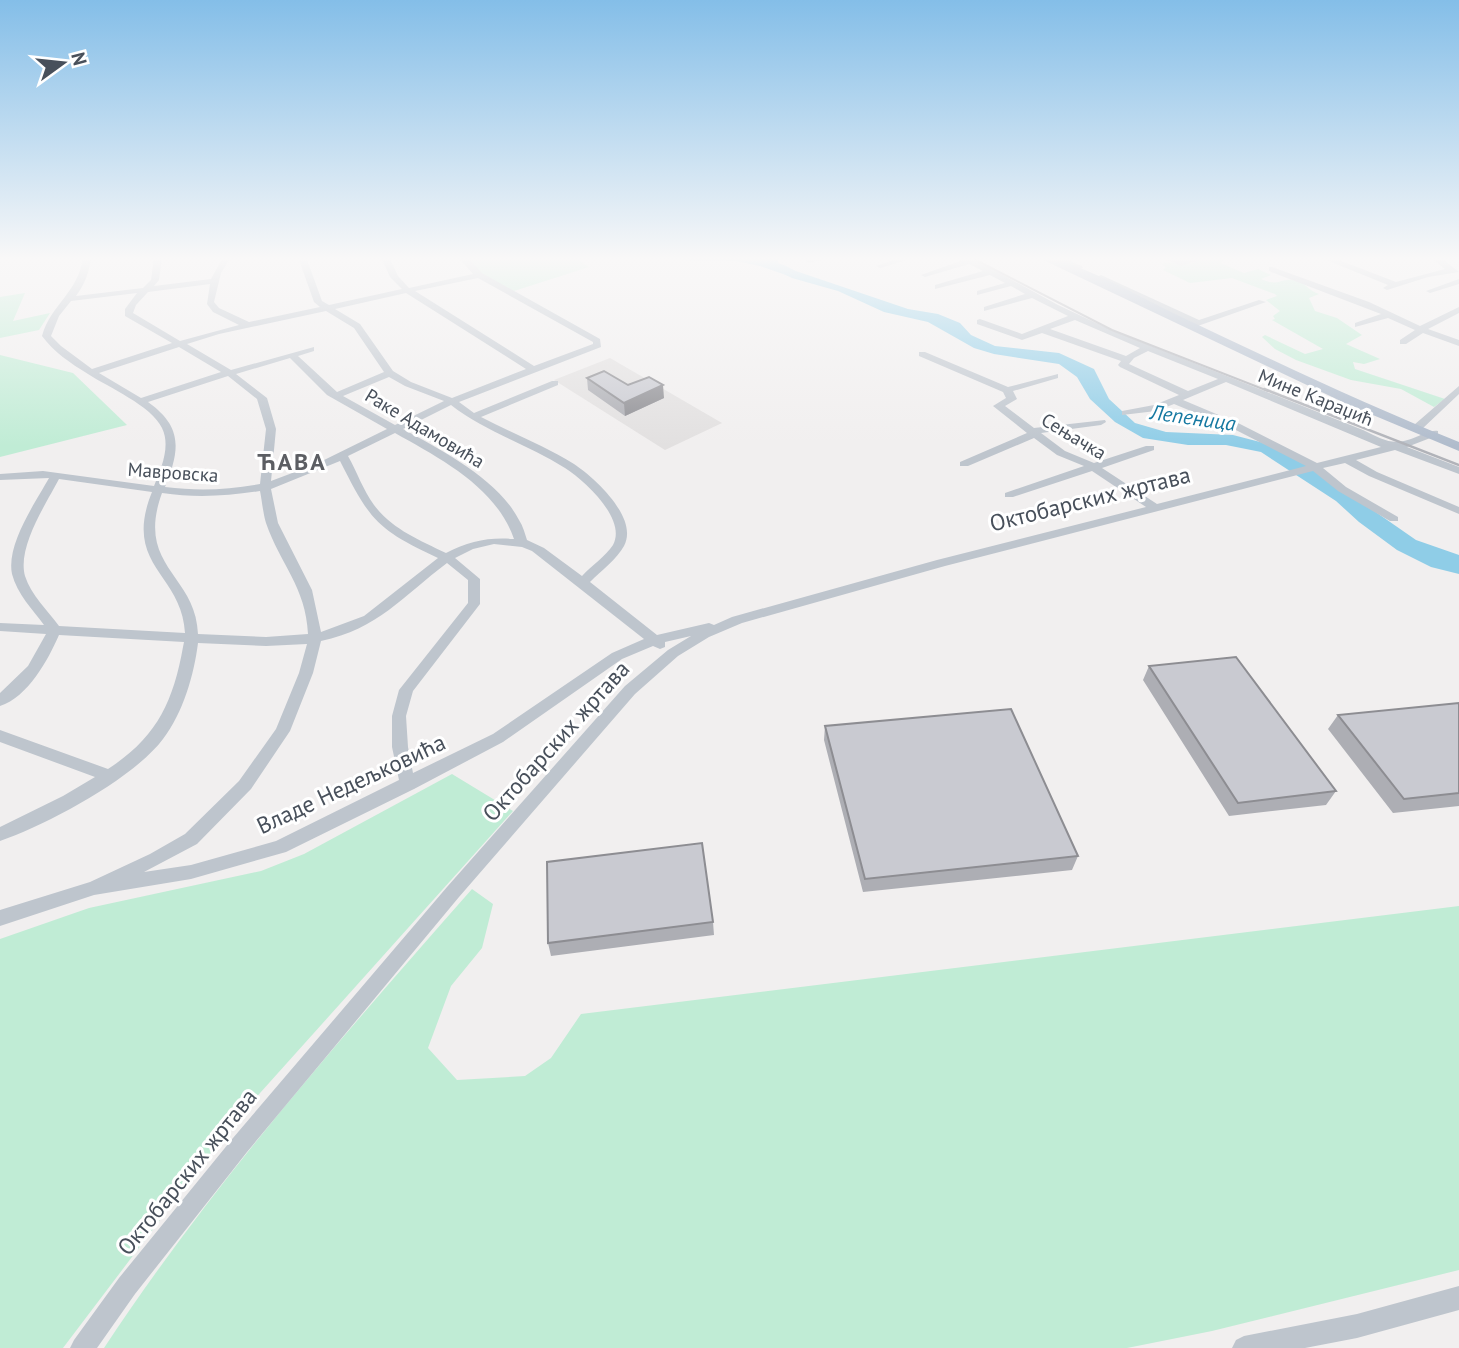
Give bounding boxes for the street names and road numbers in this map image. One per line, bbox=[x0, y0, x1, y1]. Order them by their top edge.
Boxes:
street label: Мине Караџић bbox=[1255, 363, 1377, 431]
street label: Раке Адамовића bbox=[361, 383, 489, 473]
street label: Сењачка bbox=[1037, 407, 1111, 465]
street label: Мавровска bbox=[127, 457, 219, 487]
street label: Октобарских жртава bbox=[986, 460, 1193, 538]
street label: Октобарских жртава bbox=[476, 654, 635, 827]
street label: Владе Недељковића bbox=[252, 727, 450, 840]
street label: Октобарских жртава bbox=[111, 1083, 263, 1261]

